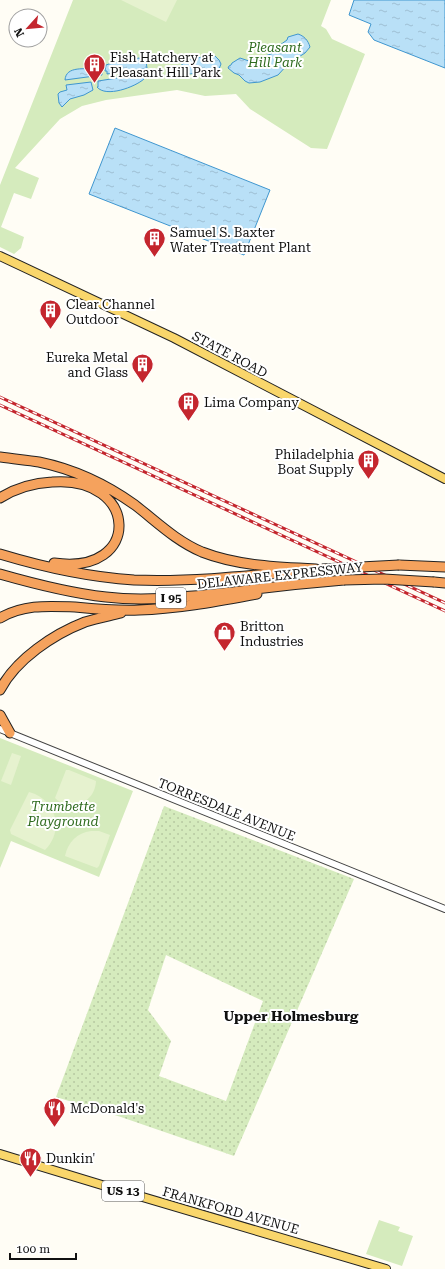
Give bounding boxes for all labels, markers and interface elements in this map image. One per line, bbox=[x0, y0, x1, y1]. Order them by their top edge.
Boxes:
north arrow bbox=[8, 8, 48, 48]
text: N bbox=[12, 25, 27, 39]
park label: Pleasant Hill Park bbox=[247, 40, 303, 70]
place label: Fish Hatchery at Pleasant Hill Park bbox=[110, 50, 221, 80]
building icon: Fish Hatchery at Pleasant Hill Park bbox=[81, 51, 107, 84]
place label: Samuel S. Baxter Water Treatment Plant bbox=[170, 225, 311, 255]
building icon: Samuel S. Baxter Water Treatment Plant bbox=[141, 226, 167, 259]
place label: Clear Channel Outdoor bbox=[66, 297, 155, 327]
building icon: Clear Channel Outdoor bbox=[37, 298, 63, 331]
street label: STATE ROAD bbox=[189, 328, 270, 381]
place label: Eureka Metal and Glass bbox=[46, 350, 128, 380]
building icon: Eureka Metal and Glass bbox=[130, 351, 156, 384]
building icon: Lima Company bbox=[175, 389, 201, 422]
place label: Lima Company bbox=[204, 395, 299, 410]
place label: Philadelphia Boat Supply bbox=[275, 447, 354, 477]
building icon: Philadelphia Boat Supply bbox=[356, 448, 382, 481]
street label: DELAWARE EXPRESSWAY bbox=[196, 559, 364, 592]
road number: I 95 bbox=[156, 588, 186, 608]
place label: Britton Industries bbox=[240, 619, 304, 649]
shop icon: Britton Industries bbox=[211, 620, 237, 653]
street label: TORRESDALE AVENUE bbox=[156, 775, 298, 844]
park label: Trumbette Playground bbox=[26, 799, 99, 829]
district label: Upper Holmesburg bbox=[224, 1008, 359, 1024]
restaurant icon: McDonald's bbox=[41, 1095, 67, 1128]
place label: McDonald's bbox=[70, 1101, 144, 1116]
restaurant icon: Dunkin' bbox=[17, 1145, 43, 1178]
place label: Dunkin' bbox=[46, 1151, 96, 1166]
road number: US 13 bbox=[102, 1181, 144, 1201]
street label: FRANKFORD AVENUE bbox=[161, 1184, 301, 1237]
scale bar bbox=[10, 1235, 76, 1261]
text: 100 m bbox=[16, 1242, 50, 1256]

